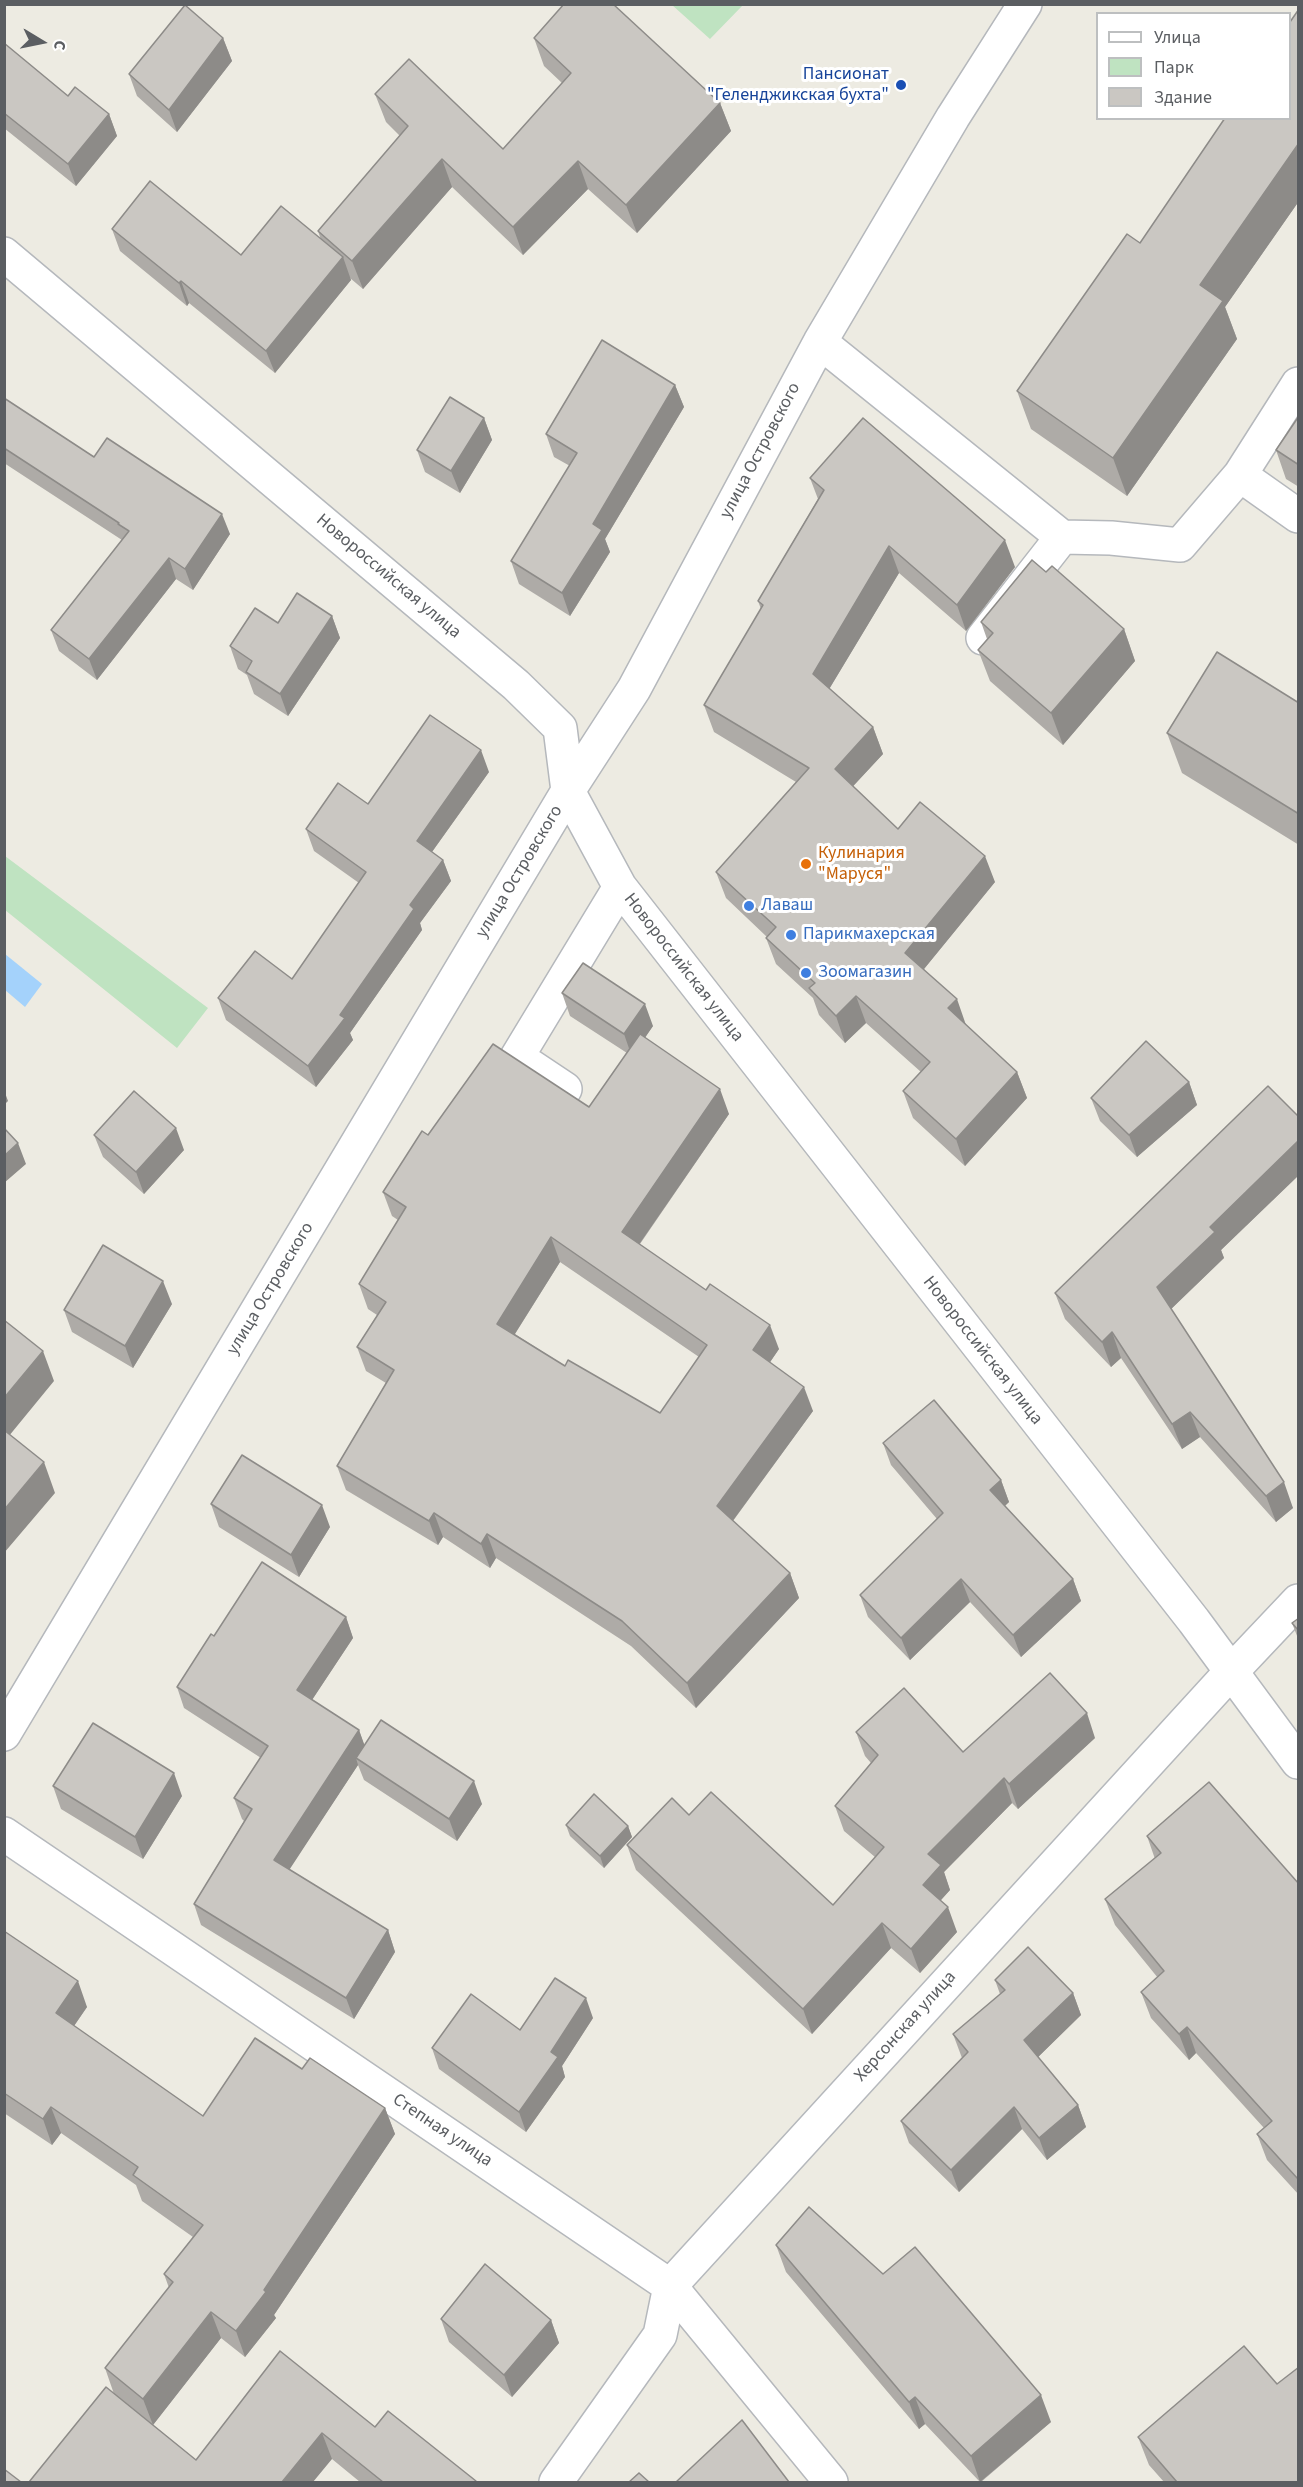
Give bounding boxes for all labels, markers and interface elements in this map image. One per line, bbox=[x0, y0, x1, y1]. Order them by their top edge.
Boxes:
north arrow bbox=[12, 12, 72, 72]
legend bbox=[1096, 12, 1291, 120]
text: Улица bbox=[1154, 25, 1201, 50]
text: С bbox=[48, 39, 71, 52]
text: Парк bbox=[1154, 55, 1194, 80]
place label: Пансионат "Геленджикская бухта" bbox=[707, 64, 889, 106]
marker: Пансионат "Геленджикская бухта" bbox=[894, 78, 908, 92]
text: Здание bbox=[1154, 85, 1212, 110]
street label: улица Островского bbox=[716, 379, 806, 523]
street label: Новороссийская улица bbox=[311, 510, 465, 644]
street label: улица Островского bbox=[472, 802, 568, 942]
place label: Кулинария "Маруся" bbox=[818, 843, 905, 886]
marker: Кулинария "Маруся" bbox=[799, 857, 813, 871]
street label: Новороссийская улица bbox=[618, 889, 748, 1047]
place label: Лаваш bbox=[761, 895, 813, 917]
marker: Лаваш bbox=[742, 899, 756, 913]
place label: Парикмахерская bbox=[803, 924, 935, 946]
marker: Парикмахерская bbox=[784, 928, 798, 942]
place label: Зоомагазин bbox=[818, 962, 912, 984]
marker: Зоомагазин bbox=[799, 966, 813, 980]
street label: улица Островского bbox=[223, 1219, 319, 1359]
street label: Новороссийская улица bbox=[917, 1272, 1047, 1430]
street label: Херсонская улица bbox=[851, 1967, 961, 2087]
street label: Степная улица bbox=[388, 2090, 496, 2172]

